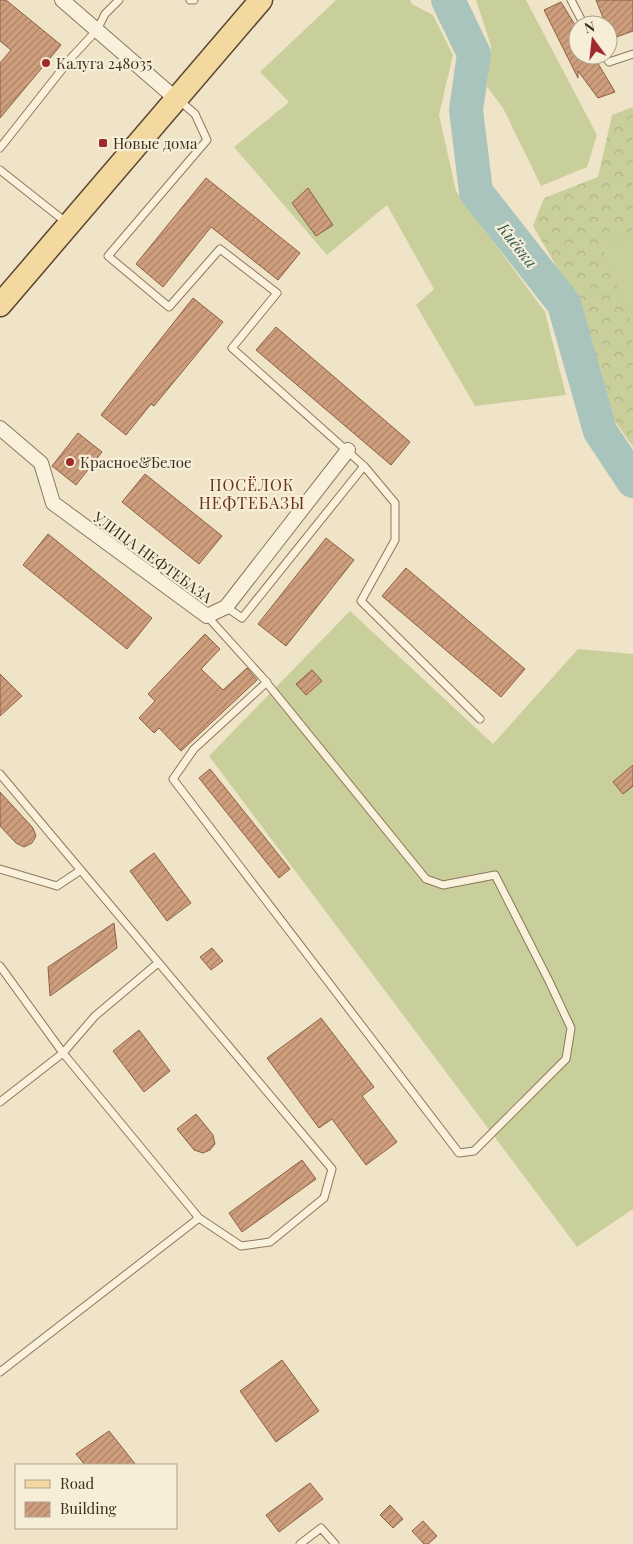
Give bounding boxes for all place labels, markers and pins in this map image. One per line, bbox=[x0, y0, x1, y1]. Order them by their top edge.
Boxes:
place label: Калуга 248035 bbox=[56, 53, 152, 73]
marker: Калуга 248035 bbox=[40, 57, 52, 69]
place label: Новые дома bbox=[113, 133, 198, 153]
marker: Новые дома bbox=[97, 137, 109, 149]
place label: Красное&Белое bbox=[80, 452, 191, 472]
marker: Красное&Белое bbox=[64, 456, 76, 468]

